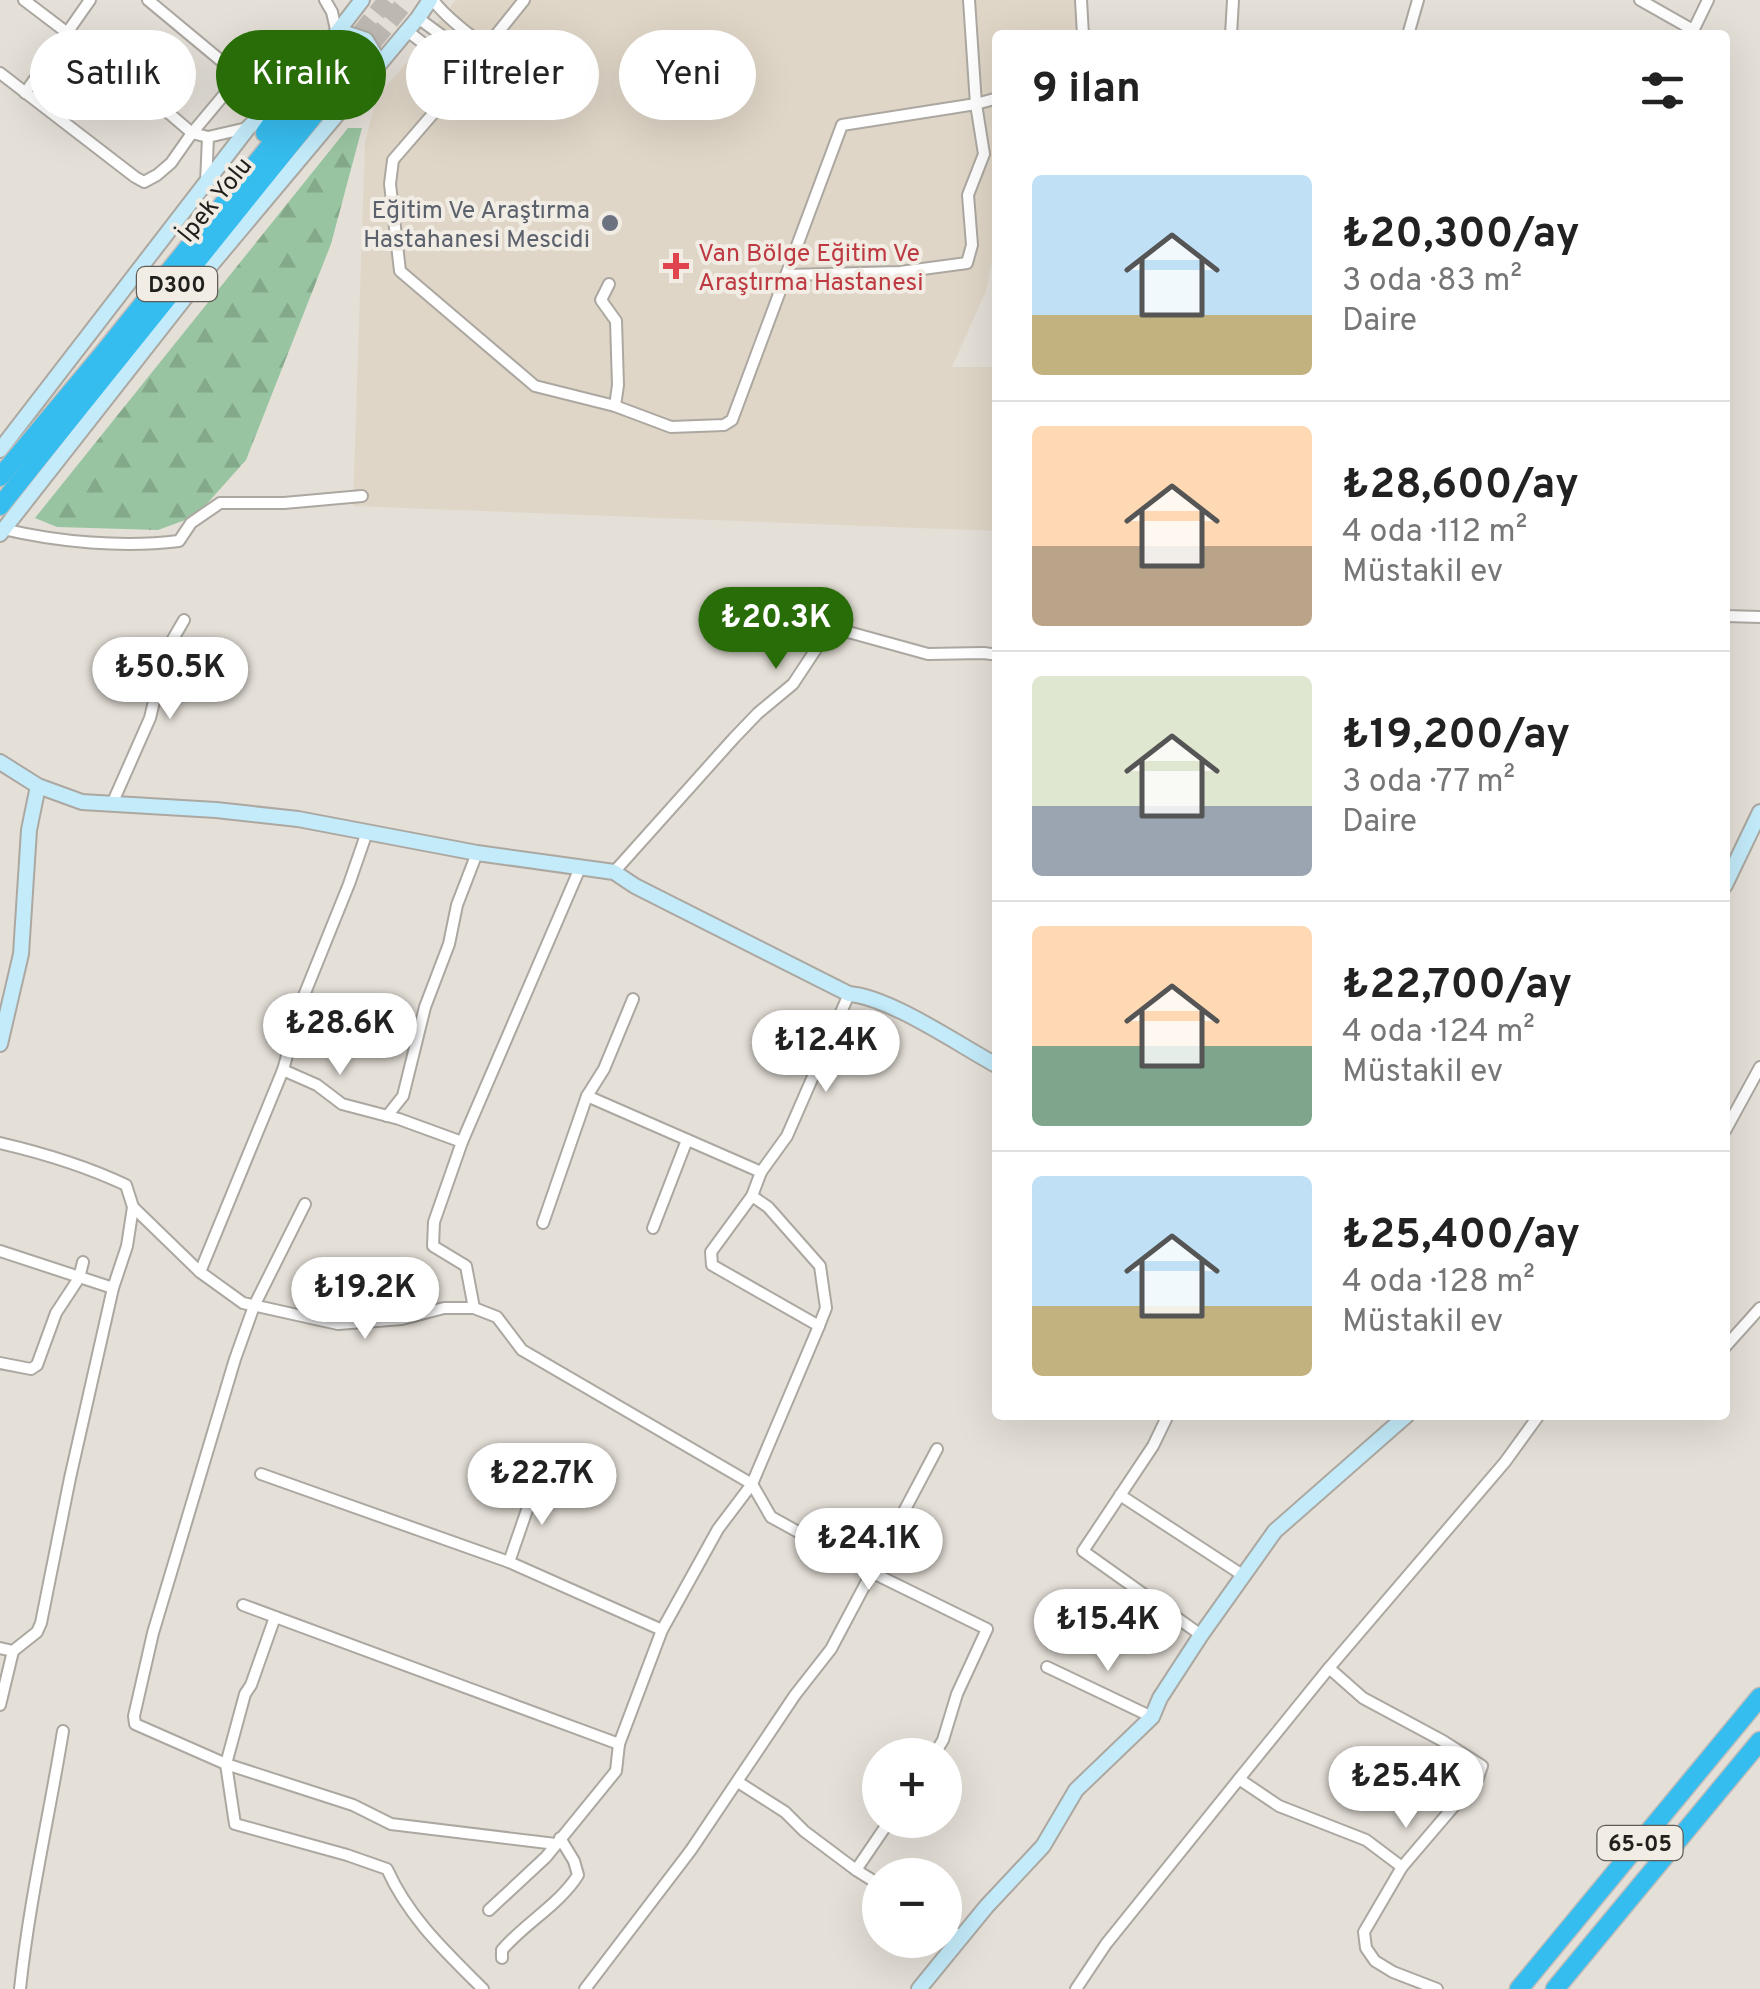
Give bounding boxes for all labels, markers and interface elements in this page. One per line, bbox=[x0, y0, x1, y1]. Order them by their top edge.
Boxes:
chip: Satılık bbox=[30, 30, 196, 120]
chip: Kiralık bbox=[216, 30, 386, 120]
chip: Filtreler bbox=[406, 30, 599, 120]
chip: Yeni bbox=[619, 30, 756, 120]
icon: filters bbox=[1635, 63, 1690, 118]
text: 9 ilan bbox=[1032, 64, 1141, 117]
street label: İpek Yolu bbox=[172, 151, 261, 250]
place label: Eğitim Ve Araştırma Hastahanesi Mescidi bbox=[363, 196, 590, 257]
text: ₺20,300/ay bbox=[1342, 209, 1580, 262]
marker: Eğitim Ve Araştırma Hastahanesi Mescidi bbox=[599, 212, 621, 234]
icon: home bbox=[1112, 215, 1232, 335]
place label: Van Bölge Eğitim Ve Araştırma Hastanesi bbox=[698, 239, 924, 300]
marker: Van Bölge Eğitim Ve Araştırma Hastanesi bbox=[663, 253, 689, 279]
text: 3 oda · 83 m² bbox=[1342, 262, 1522, 302]
road number: D300 bbox=[137, 267, 217, 301]
text: Daire bbox=[1342, 302, 1417, 342]
text: ₺28,600/ay bbox=[1342, 460, 1579, 513]
icon: home bbox=[1112, 466, 1232, 586]
text: 4 oda · 112 m² bbox=[1342, 513, 1527, 553]
text: Müstakil ev bbox=[1342, 553, 1503, 593]
pin: ₺20.3K bbox=[695, 587, 857, 672]
text: ₺20.3K bbox=[720, 599, 832, 639]
pin: ₺50.5K bbox=[89, 637, 251, 722]
text: ₺50.5K bbox=[114, 649, 226, 689]
text: ₺19,200/ay bbox=[1342, 710, 1570, 763]
icon: home bbox=[1112, 716, 1232, 836]
text: 3 oda · 77 m² bbox=[1342, 763, 1515, 803]
text: Daire bbox=[1342, 803, 1417, 843]
text: ₺22,700/ay bbox=[1342, 960, 1572, 1013]
icon: home bbox=[1112, 966, 1232, 1086]
pin: ₺28.6K bbox=[259, 993, 421, 1078]
text: ₺28.6K bbox=[285, 1005, 395, 1045]
pin: ₺12.4K bbox=[745, 1010, 907, 1095]
text: 4 oda · 124 m² bbox=[1342, 1013, 1535, 1053]
text: ₺12.4K bbox=[774, 1022, 878, 1062]
text: Müstakil ev bbox=[1342, 1053, 1503, 1093]
text: ₺25,400/ay bbox=[1342, 1210, 1580, 1263]
icon: home bbox=[1112, 1216, 1232, 1336]
pin: ₺19.2K bbox=[284, 1257, 446, 1342]
text: 4 oda · 128 m² bbox=[1342, 1263, 1535, 1303]
text: ₺19.2K bbox=[313, 1269, 417, 1309]
text: Müstakil ev bbox=[1342, 1303, 1503, 1343]
pin: ₺22.7K bbox=[461, 1443, 623, 1528]
text: ₺22.7K bbox=[490, 1455, 594, 1495]
pin: ₺24.1K bbox=[788, 1508, 950, 1593]
text: ₺24.1K bbox=[817, 1520, 921, 1560]
pin: ₺15.4K bbox=[1027, 1589, 1189, 1674]
text: ₺15.4K bbox=[1056, 1601, 1160, 1641]
map controls bbox=[862, 1738, 962, 1958]
button: + bbox=[862, 1738, 962, 1838]
pin: ₺25.4K bbox=[1325, 1746, 1487, 1831]
text: ₺25.4K bbox=[1350, 1758, 1462, 1798]
road number: 65-05 bbox=[1598, 1826, 1682, 1860]
button: − bbox=[862, 1858, 962, 1958]

